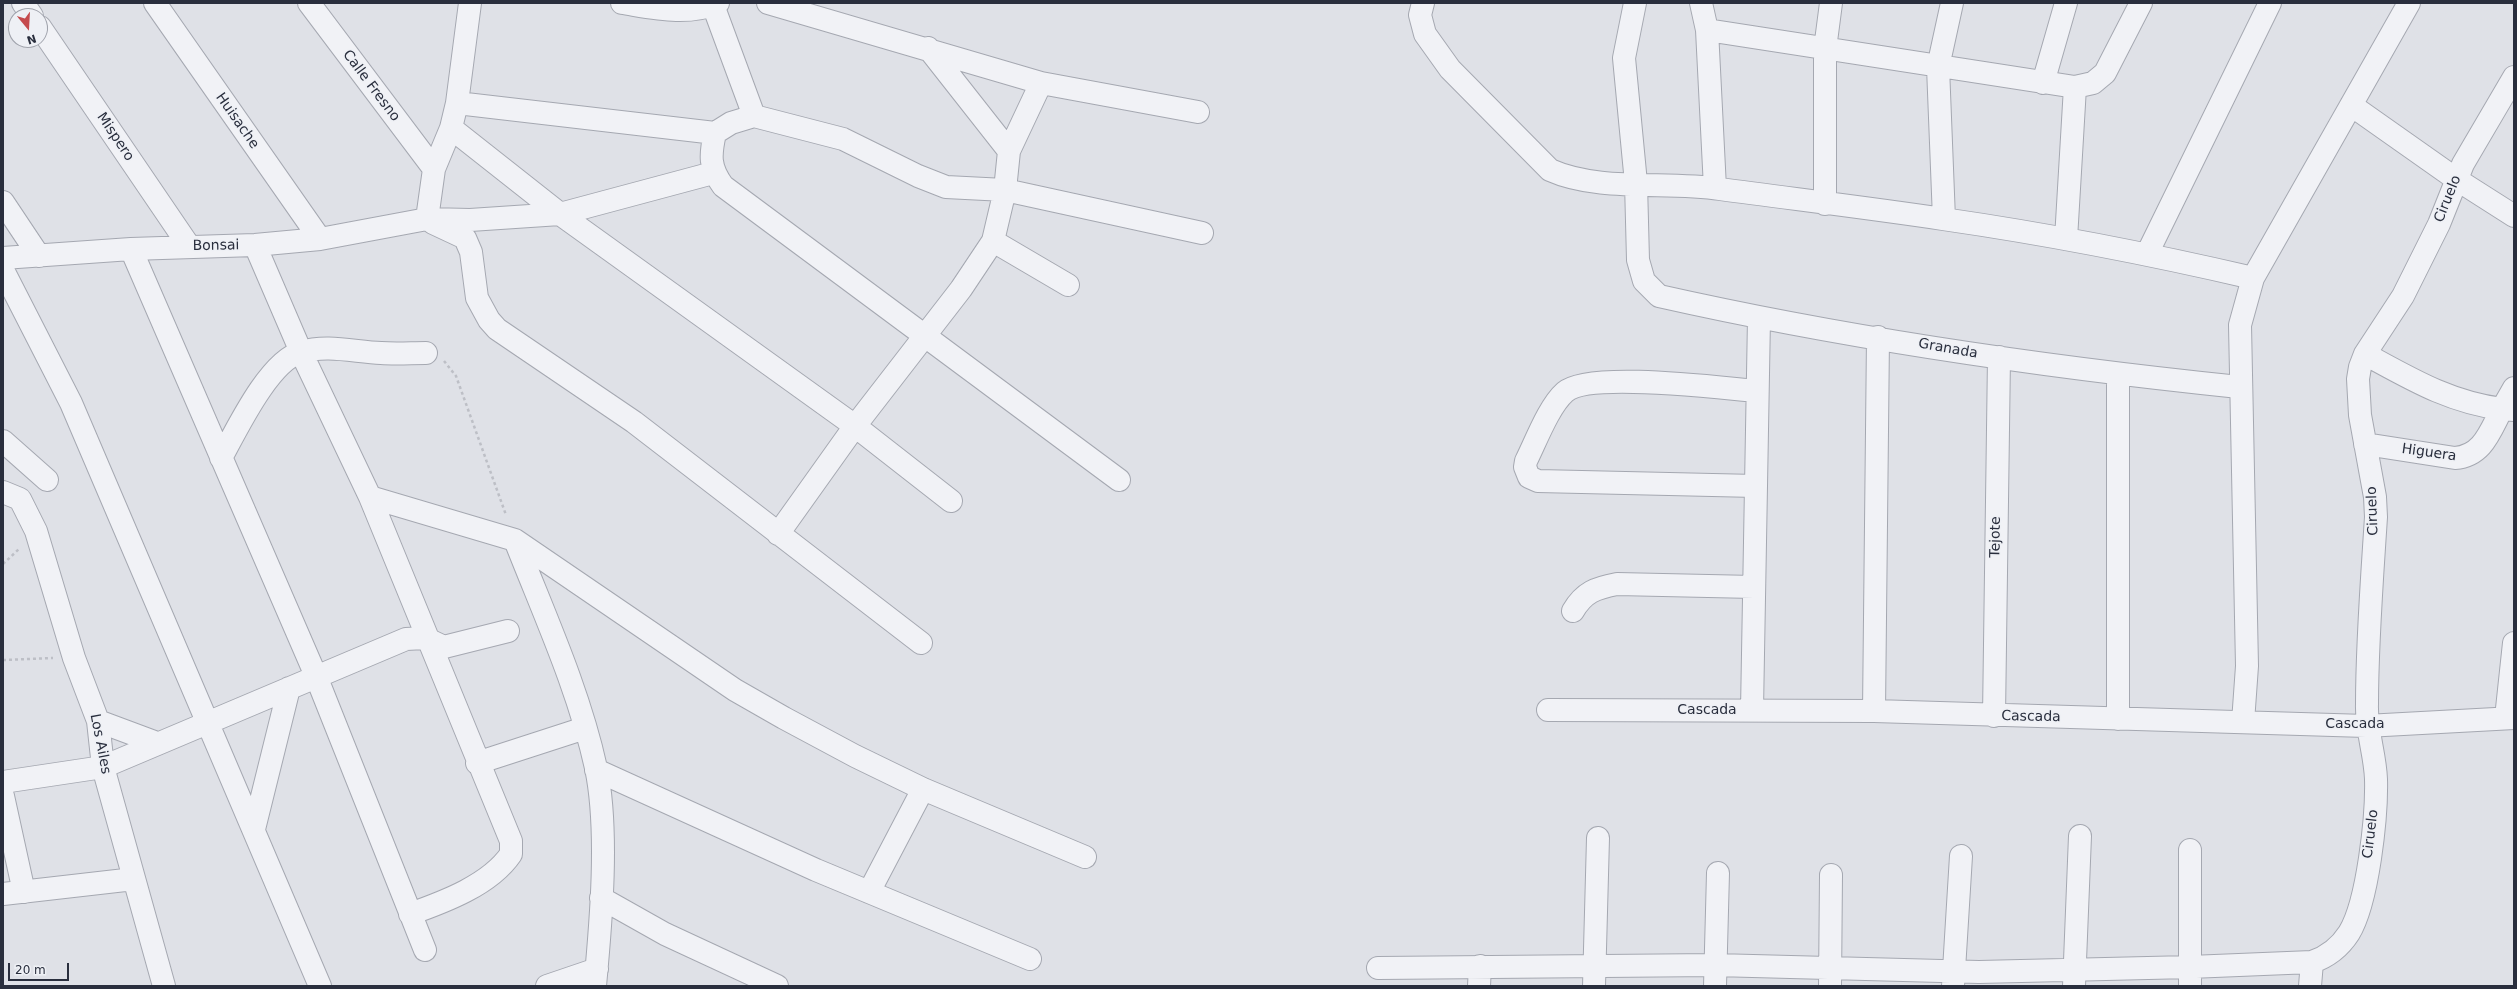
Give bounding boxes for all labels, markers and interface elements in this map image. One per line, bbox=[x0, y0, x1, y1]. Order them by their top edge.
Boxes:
north arrow bbox=[8, 8, 48, 48]
text: N bbox=[25, 31, 38, 47]
street label: Calle Fresno bbox=[339, 47, 403, 125]
street label: Huisache bbox=[212, 90, 262, 152]
street label: Mispero bbox=[93, 110, 137, 164]
street label: Ciruelo bbox=[2431, 173, 2465, 225]
street label: Bonsai bbox=[192, 237, 240, 255]
street label: Granada bbox=[1917, 336, 1979, 362]
street label: Higuera bbox=[2401, 441, 2457, 465]
street label: Ciruelo bbox=[2364, 486, 2382, 536]
street label: Tejote bbox=[1987, 516, 2005, 558]
street label: Cascada bbox=[1677, 702, 1737, 718]
street label: Cascada bbox=[2001, 708, 2061, 726]
street label: Los Ailes bbox=[86, 712, 114, 776]
street label: Cascada bbox=[2325, 716, 2385, 732]
street label: Ciruelo bbox=[2360, 808, 2382, 860]
scale bar bbox=[10, 955, 71, 981]
text: 20 m bbox=[15, 963, 46, 977]

